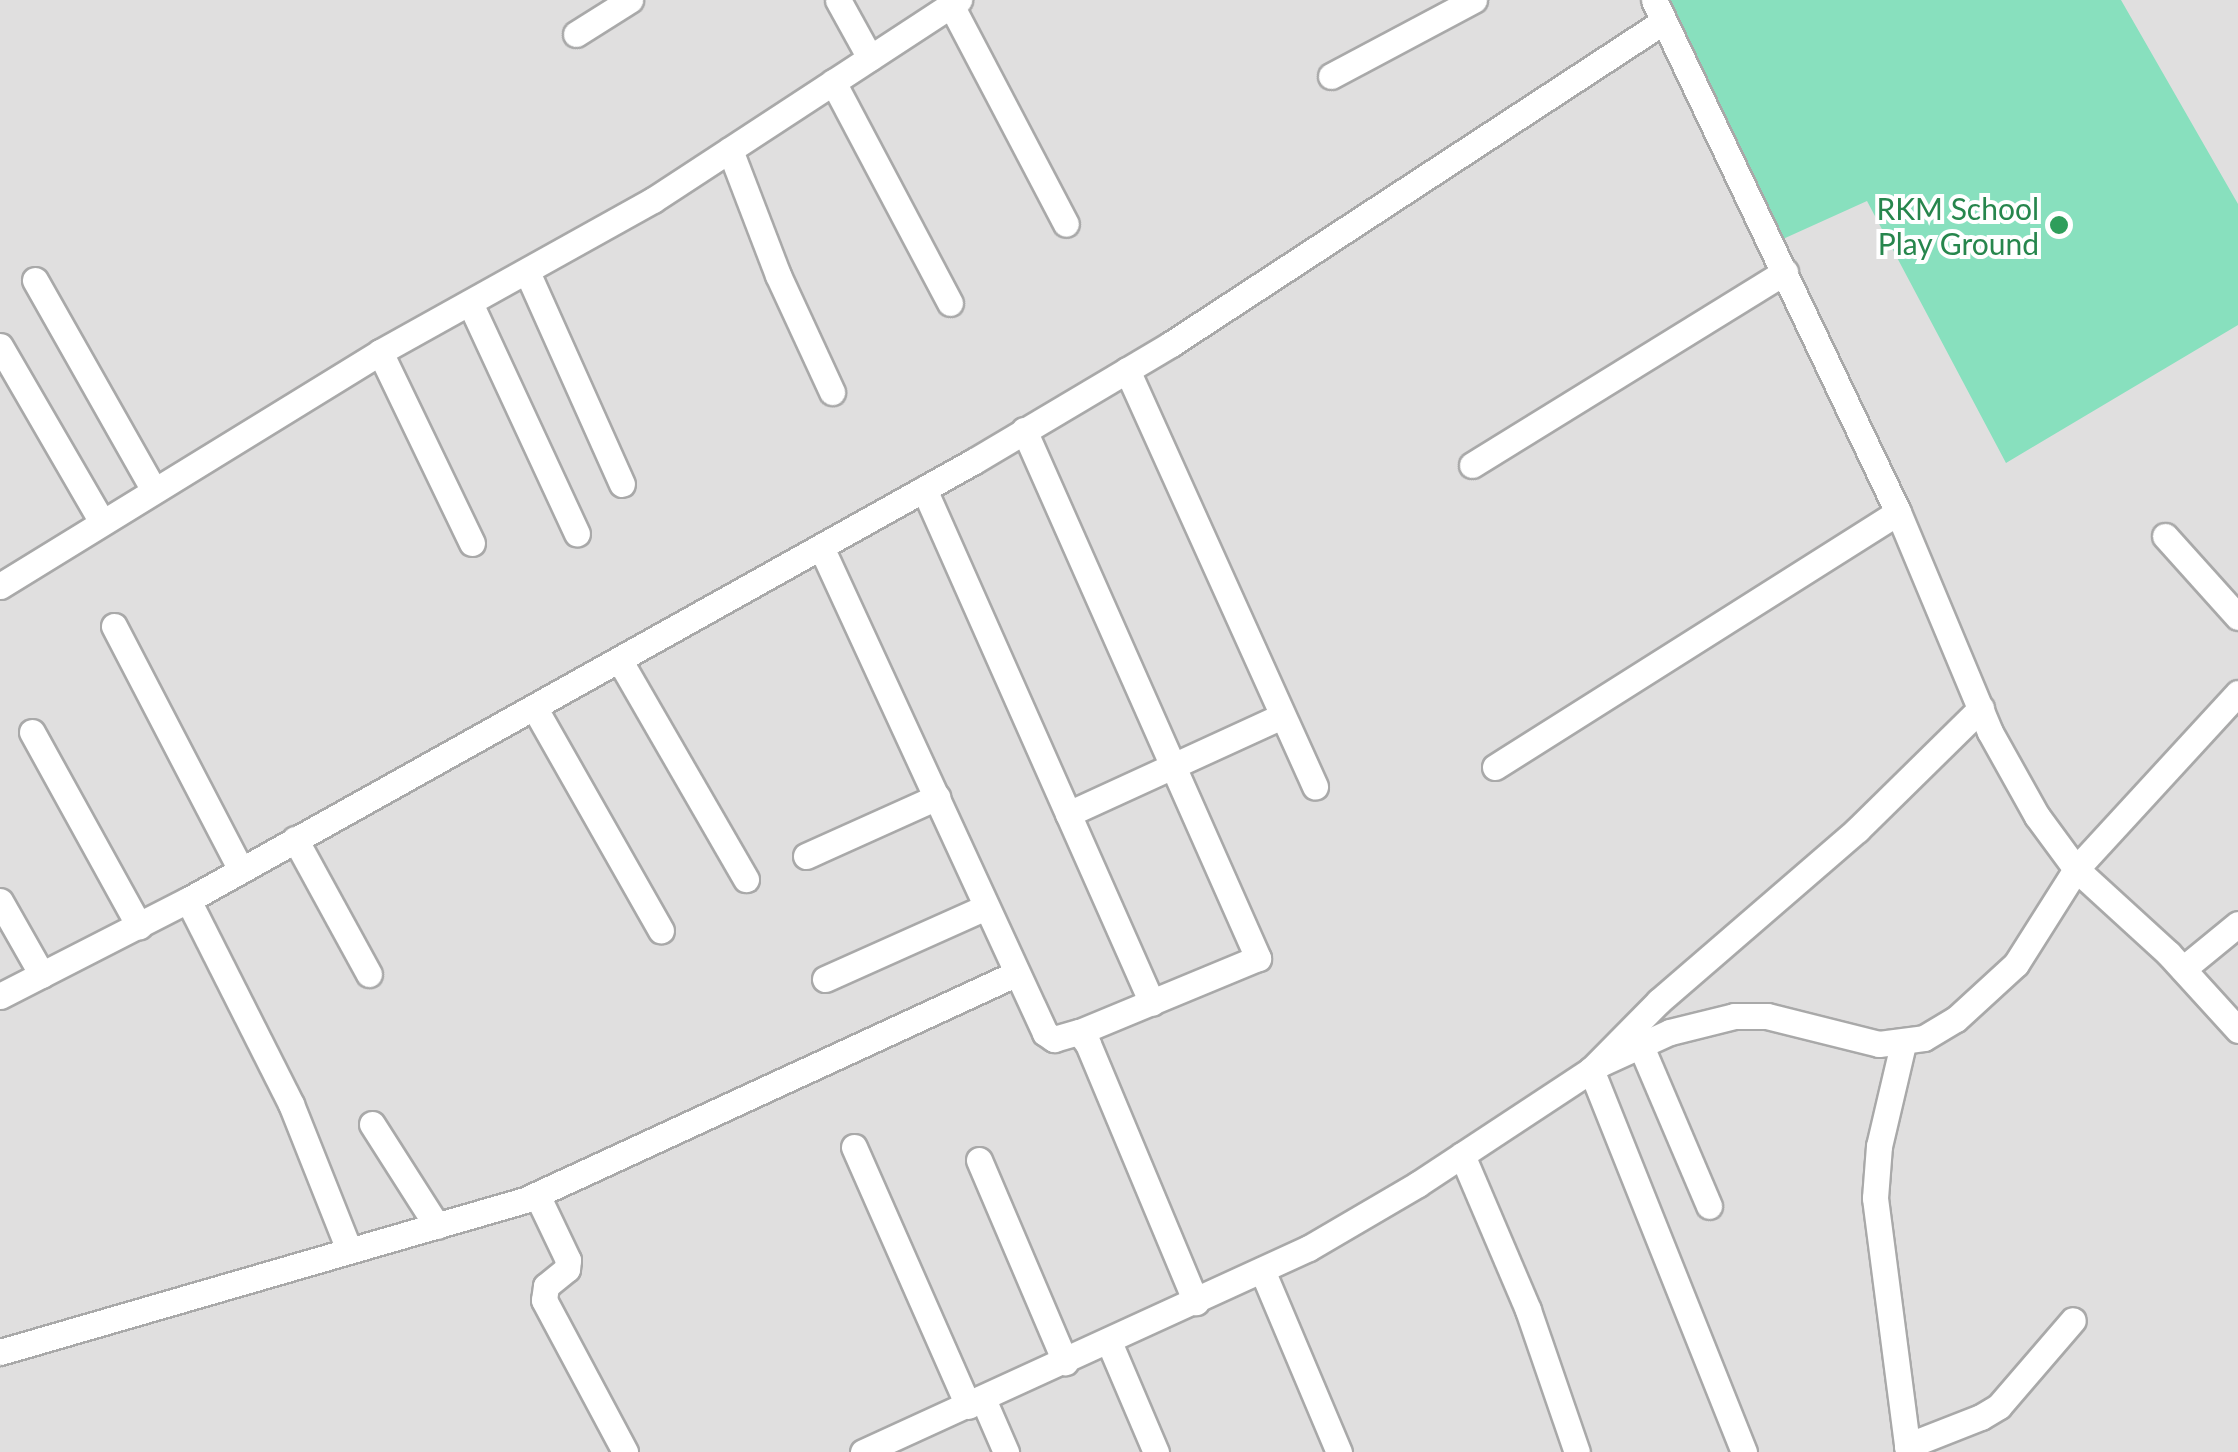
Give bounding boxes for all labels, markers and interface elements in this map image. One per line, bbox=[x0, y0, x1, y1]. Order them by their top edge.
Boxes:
place label: RKM School Play Ground bbox=[1876, 190, 2039, 260]
marker: RKM School Play Ground bbox=[2048, 214, 2070, 236]

